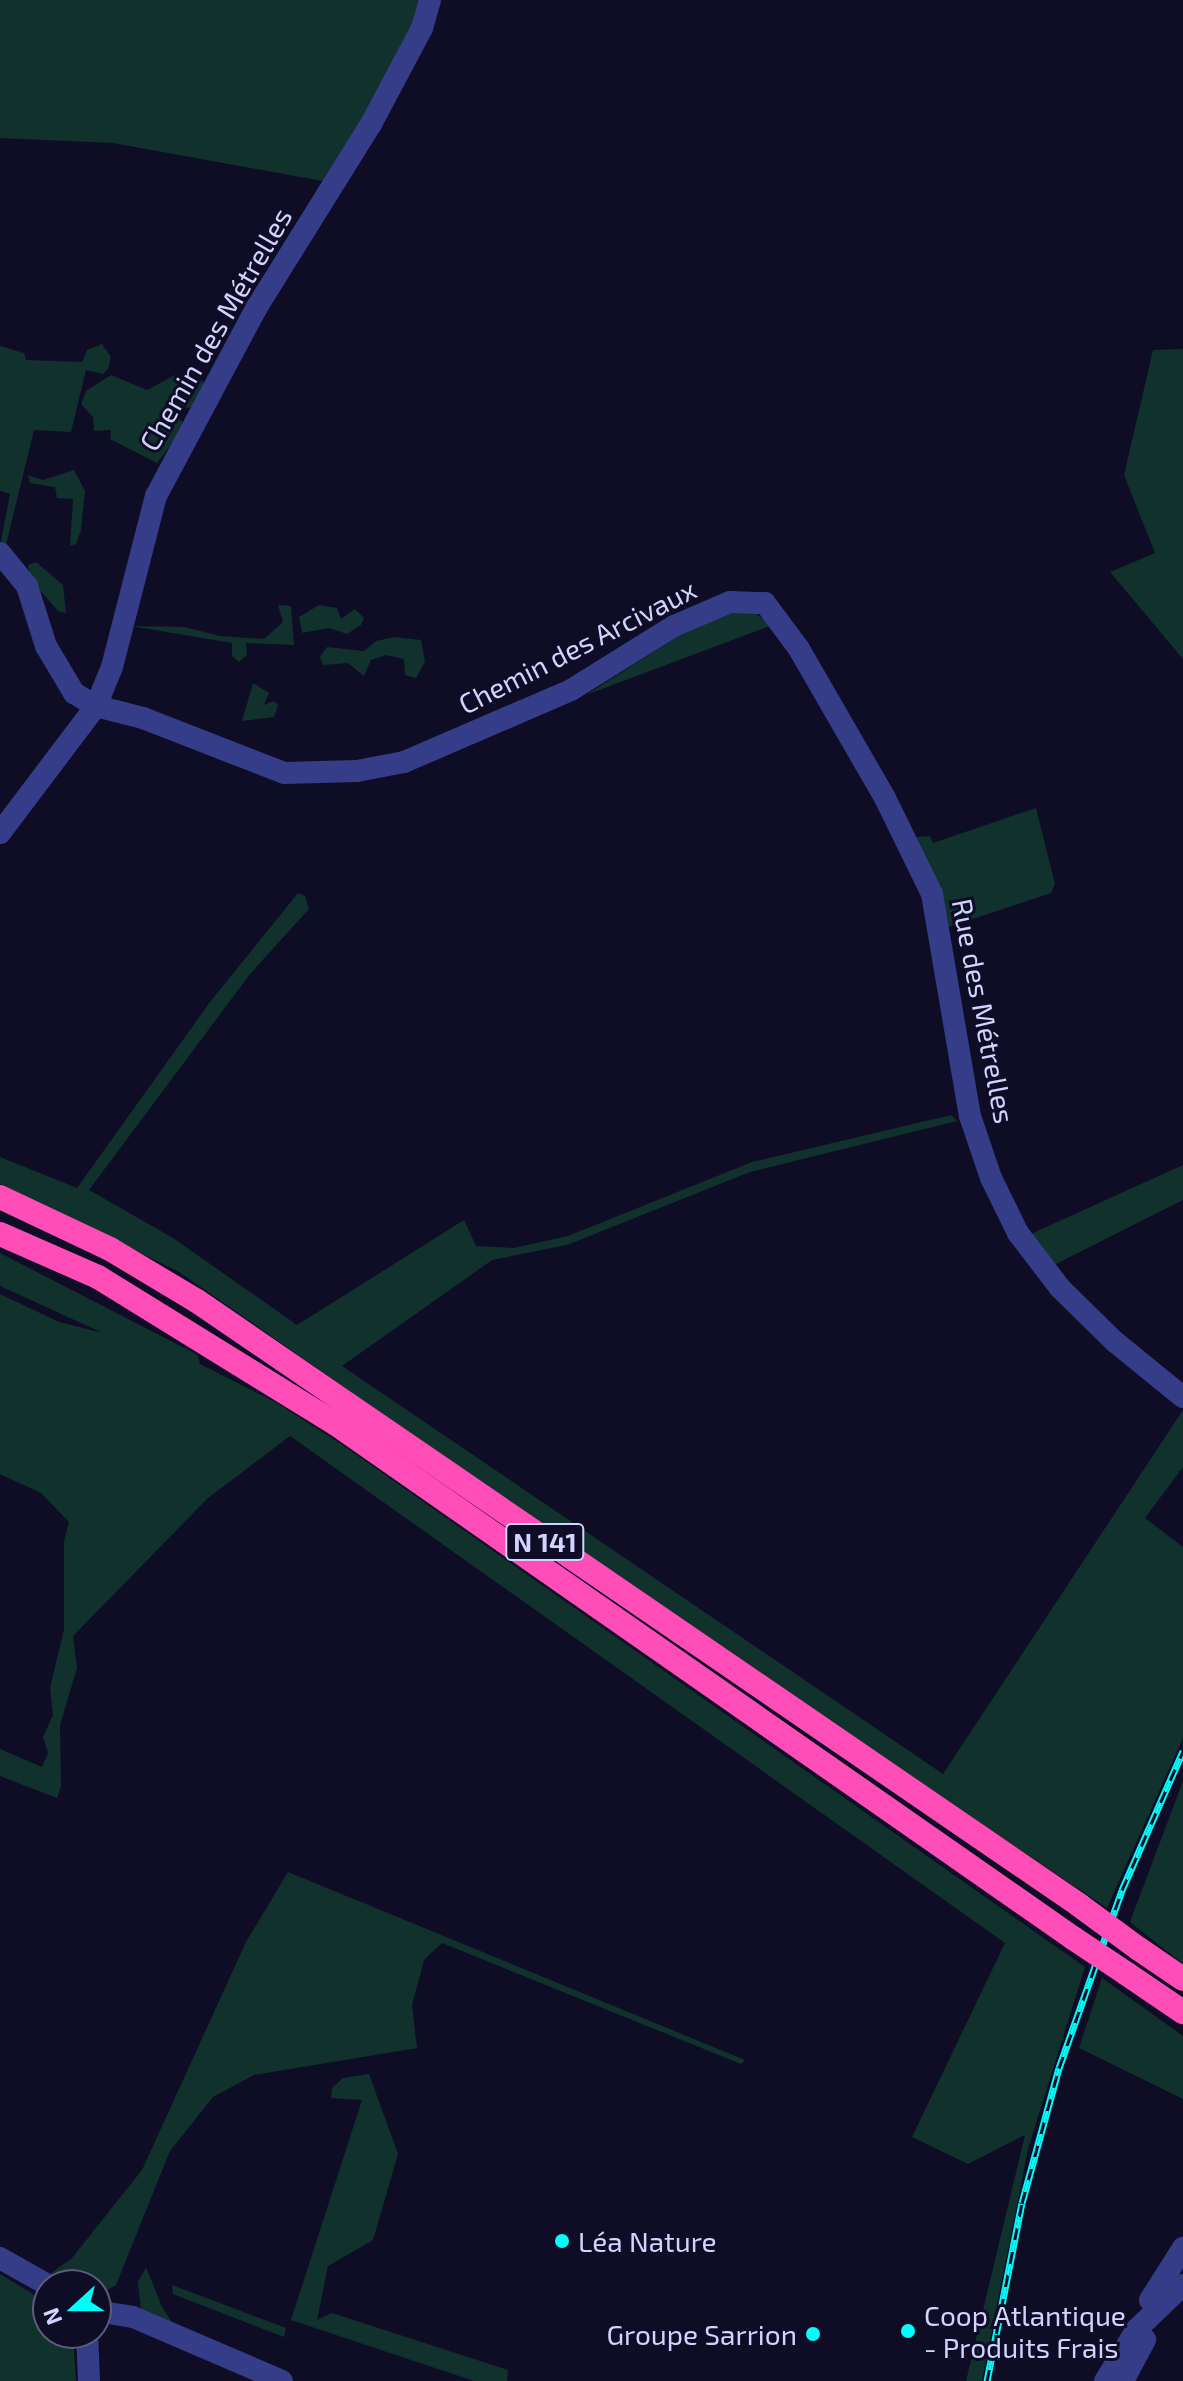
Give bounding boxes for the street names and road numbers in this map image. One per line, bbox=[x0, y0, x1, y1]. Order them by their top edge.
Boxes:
street label: Chemin des Métrelles bbox=[132, 202, 298, 456]
street label: Chemin des Arcivaux bbox=[452, 571, 702, 721]
street label: Rue des Métrelles bbox=[946, 896, 1022, 1126]
road number: N 141 bbox=[505, 1520, 585, 1564]

